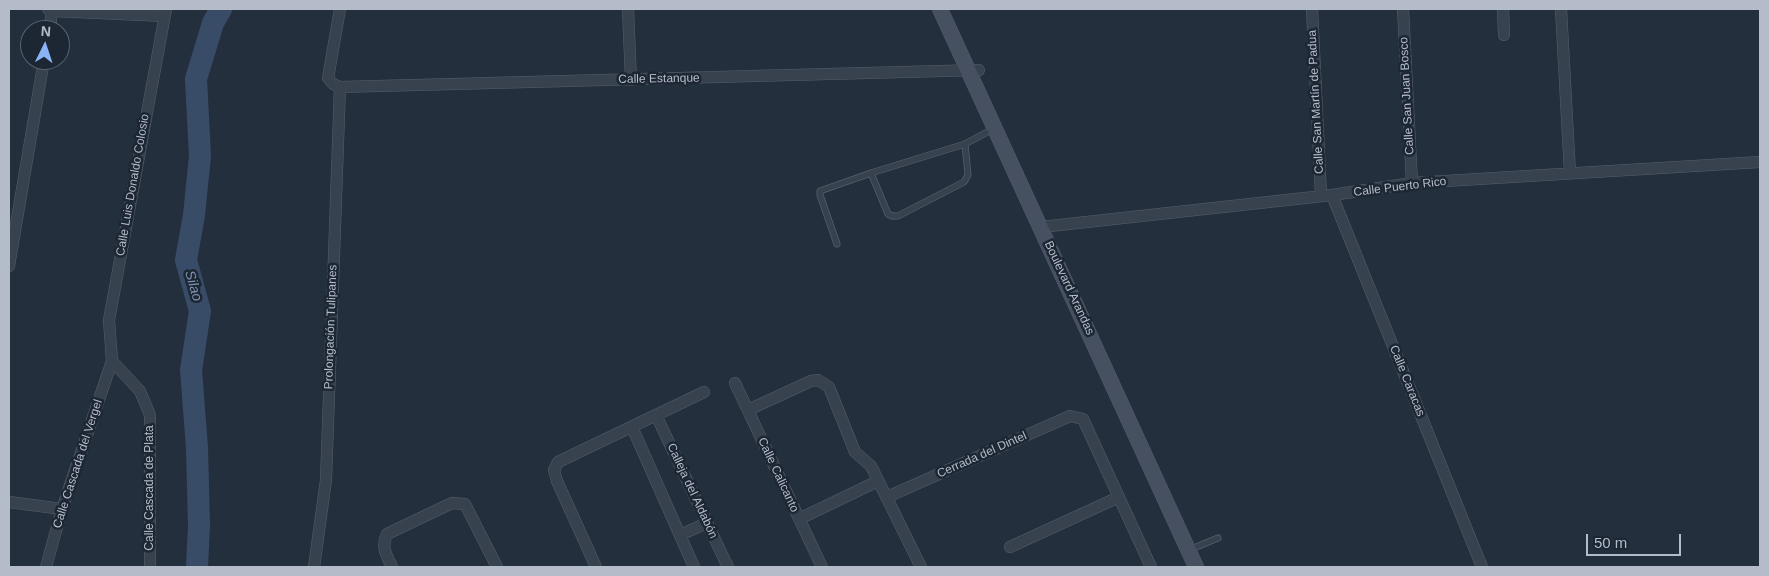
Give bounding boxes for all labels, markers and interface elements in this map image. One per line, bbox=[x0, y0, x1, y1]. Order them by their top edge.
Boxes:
north arrow bbox=[20, 20, 70, 70]
text: N bbox=[40, 23, 52, 39]
street label: Calle San Martín de Padua bbox=[1305, 30, 1327, 174]
street label: Calle San Juan Bosco bbox=[1397, 37, 1417, 155]
street label: Calle Estanque bbox=[618, 71, 700, 87]
street label: Calle Luis Donaldo Colosio bbox=[113, 113, 153, 257]
street label: Calle Puerto Rico bbox=[1353, 174, 1447, 200]
street label: Boulevard Arandas bbox=[1041, 239, 1097, 337]
street label: Prolongación Tulipanes bbox=[322, 264, 340, 390]
water label: Silao bbox=[181, 269, 205, 303]
street label: Calle Caracas bbox=[1386, 343, 1428, 419]
street label: Calle Cascada del Vergel bbox=[50, 398, 106, 530]
street label: Calle Cascada de Plata bbox=[143, 425, 157, 551]
street label: Cerrada del Dintel bbox=[935, 429, 1029, 481]
street label: Calle Calicanto bbox=[754, 435, 802, 515]
street label: Calleja del Aldabón bbox=[664, 441, 720, 541]
scale bar bbox=[1589, 524, 1684, 556]
text: 50 m bbox=[1594, 534, 1627, 551]

